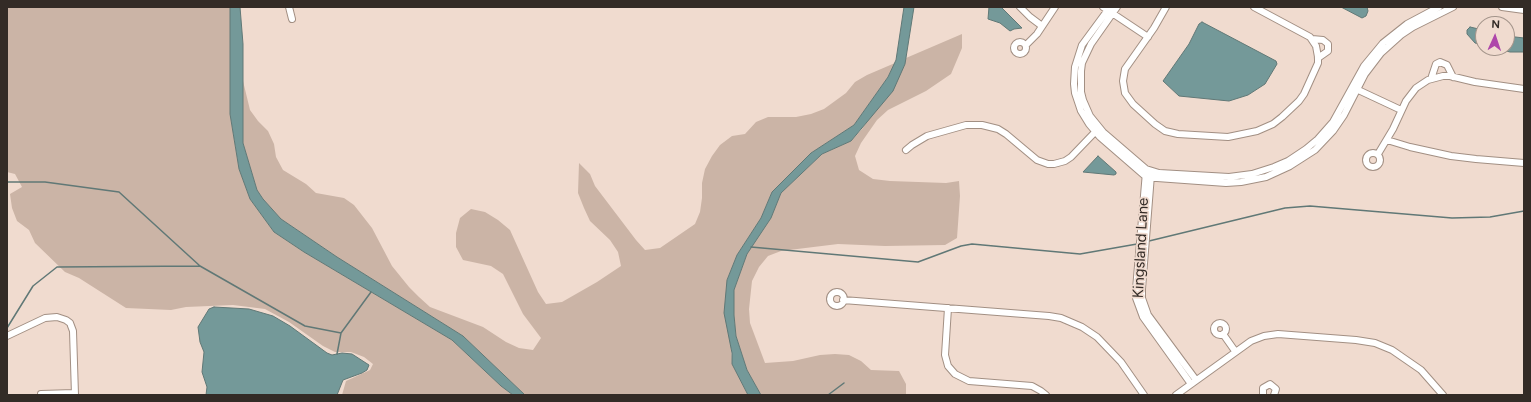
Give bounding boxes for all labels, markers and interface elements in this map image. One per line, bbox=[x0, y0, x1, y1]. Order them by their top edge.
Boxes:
north arrow bbox=[1475, 16, 1515, 56]
text: N bbox=[1491, 18, 1500, 31]
street label: Kingsland Lane bbox=[1129, 197, 1153, 299]

